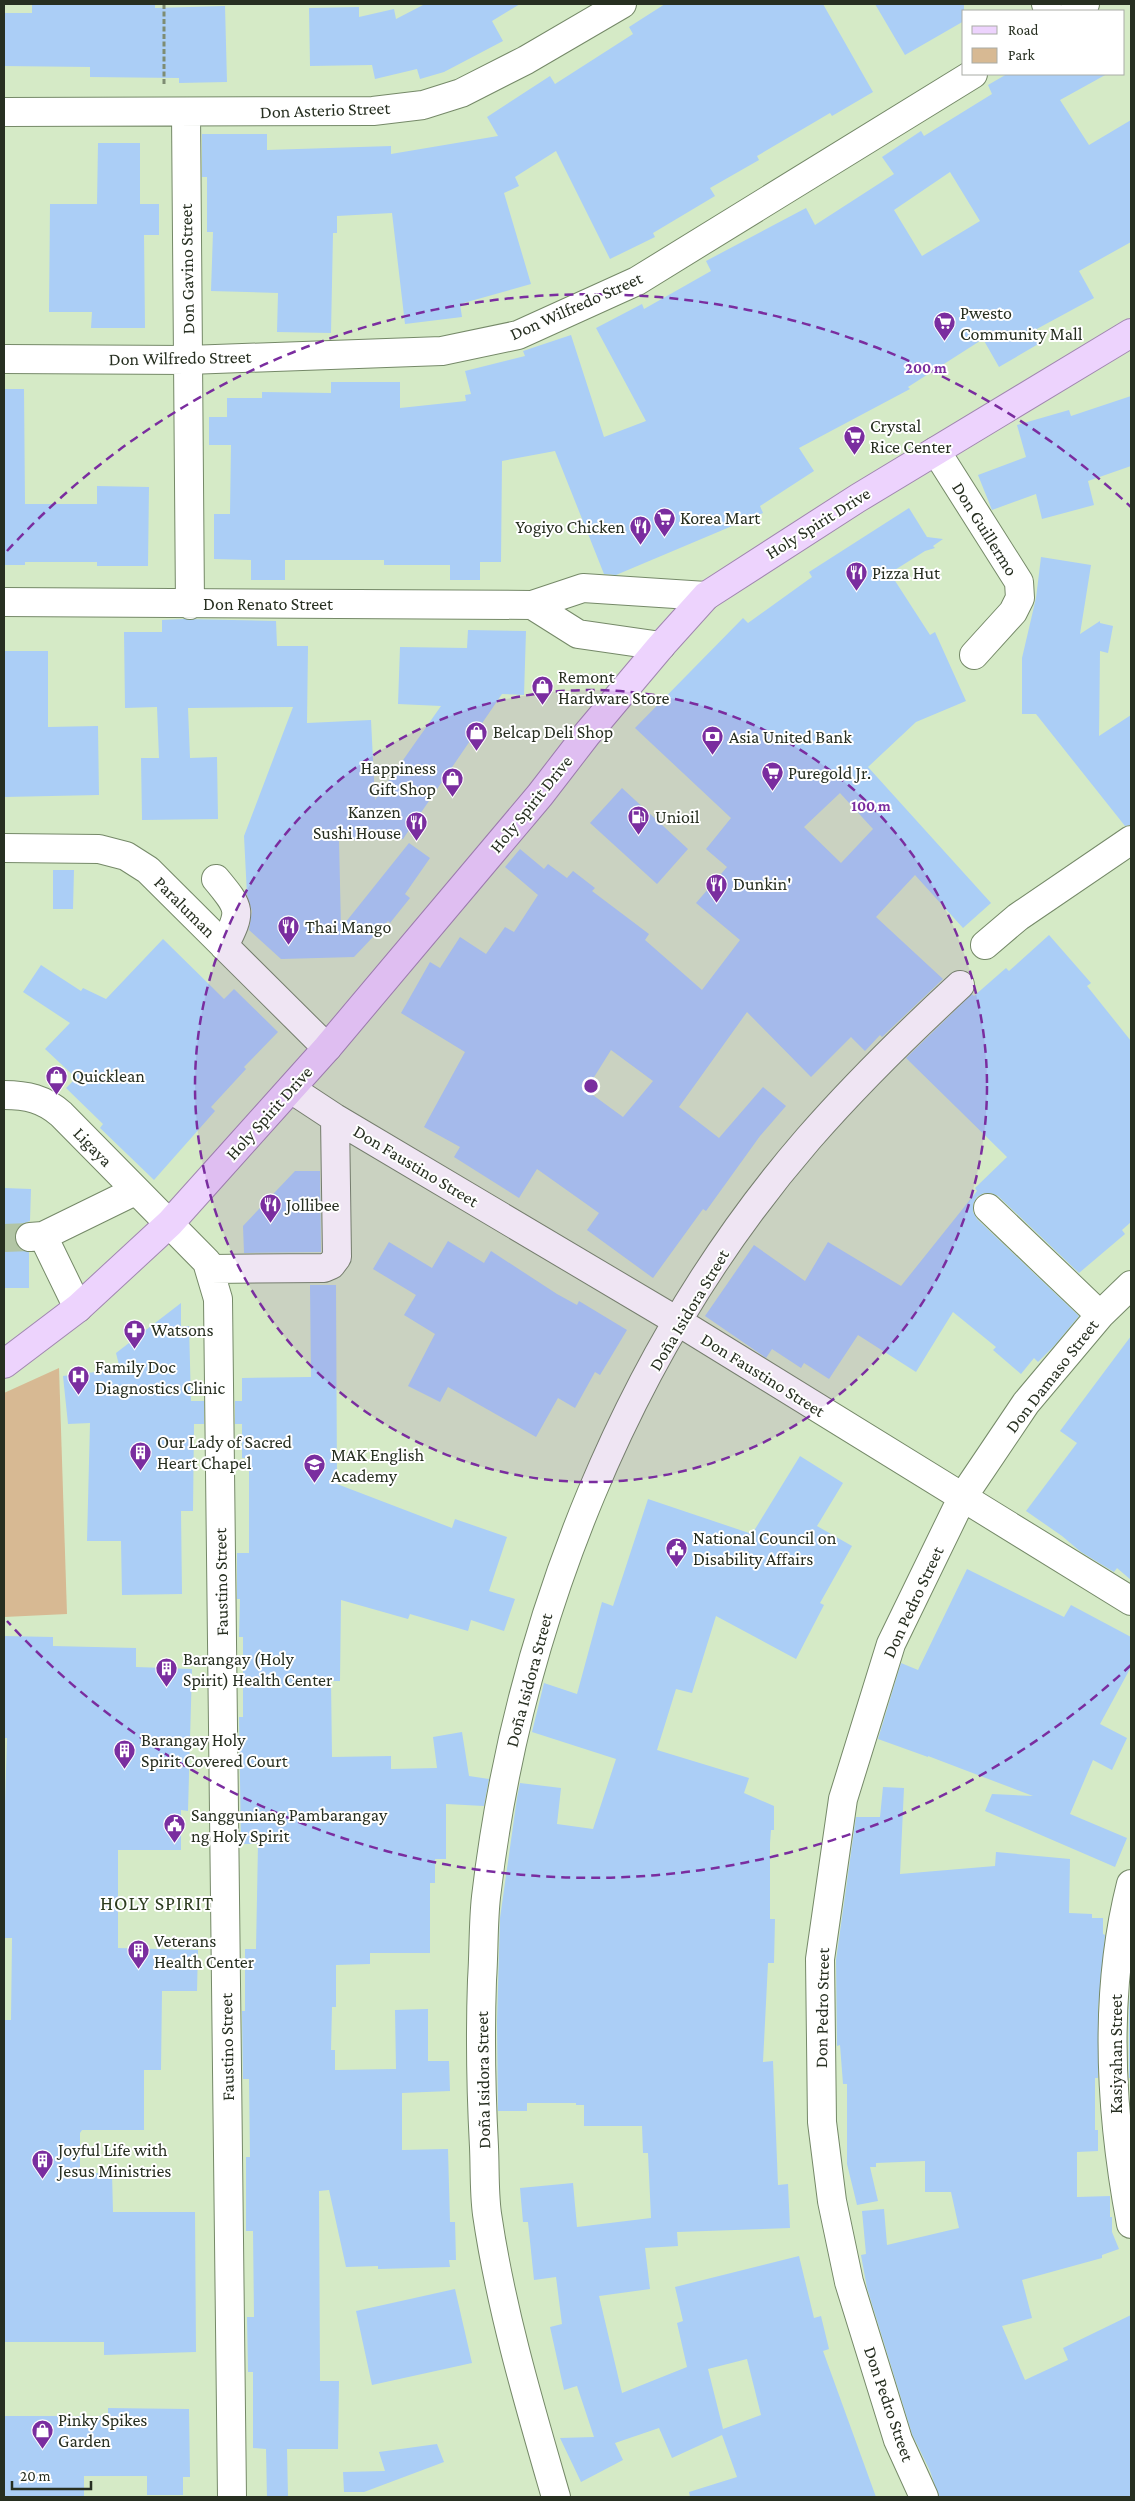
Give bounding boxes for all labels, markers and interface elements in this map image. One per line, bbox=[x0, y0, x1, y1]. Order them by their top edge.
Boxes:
legend bbox=[962, 10, 1125, 75]
text: Road bbox=[1008, 22, 1039, 38]
text: Park bbox=[1008, 47, 1035, 63]
street label: Don Asterio Street bbox=[259, 98, 392, 122]
street label: Don Gavino Street bbox=[176, 202, 198, 335]
street label: Don Wilfredo Street bbox=[507, 267, 646, 344]
place label: Pwesto Community Mall bbox=[960, 303, 1083, 344]
supermarket icon: Pwesto Community Mall bbox=[932, 311, 956, 342]
street label: Don Wilfredo Street bbox=[108, 347, 253, 369]
text: 200 m bbox=[905, 360, 947, 376]
place label: Crystal Rice Center bbox=[870, 416, 952, 457]
supermarket icon: Crystal Rice Center bbox=[842, 424, 866, 455]
street label: Don Guillermo bbox=[948, 478, 1022, 580]
street label: Holy Spirit Drive bbox=[762, 483, 874, 563]
supermarket icon: Korea Mart bbox=[652, 506, 676, 537]
place label: Korea Mart bbox=[680, 508, 761, 528]
restaurant icon: Yogiyo Chicken bbox=[629, 515, 653, 546]
place label: Yogiyo Chicken bbox=[515, 517, 625, 537]
restaurant icon: Pizza Hut bbox=[844, 561, 868, 592]
place label: Pizza Hut bbox=[872, 563, 941, 583]
street label: Don Renato Street bbox=[203, 594, 334, 614]
place label: Remont Hardware Store bbox=[558, 667, 670, 708]
shop icon: Remont Hardware Store bbox=[530, 675, 554, 706]
shop icon: Belcap Deli Shop bbox=[465, 720, 489, 751]
place label: Belcap Deli Shop bbox=[493, 722, 613, 742]
bank icon: Asia United Bank bbox=[701, 725, 725, 756]
place label: Asia United Bank bbox=[729, 727, 852, 747]
street label: Holy Spirit Drive bbox=[486, 751, 576, 857]
place label: Happiness Gift Shop bbox=[361, 758, 436, 799]
supermarket icon: Puregold Jr. bbox=[760, 761, 784, 792]
place label: Puregold Jr. bbox=[788, 763, 871, 783]
shop icon: Happiness Gift Shop bbox=[440, 766, 464, 797]
text: 100 m bbox=[851, 798, 891, 814]
place label: Kanzen Sushi House bbox=[313, 802, 401, 843]
fuel station icon: Unioil bbox=[627, 805, 651, 836]
place label: Unioil bbox=[655, 807, 700, 827]
restaurant icon: Kanzen Sushi House bbox=[405, 810, 429, 841]
street label: Paraluman bbox=[150, 872, 220, 942]
restaurant icon: Dunkin' bbox=[705, 872, 729, 903]
place label: Dunkin' bbox=[733, 874, 791, 894]
restaurant icon: Thai Mango bbox=[277, 915, 301, 946]
place label: Thai Mango bbox=[305, 917, 391, 937]
street label: Holy Spirit Drive bbox=[222, 1062, 316, 1164]
shop icon: Quicklean bbox=[44, 1064, 68, 1095]
place label: Quicklean bbox=[72, 1066, 145, 1086]
centre of rings bbox=[582, 1077, 600, 1095]
street label: Don Faustino Street bbox=[350, 1121, 483, 1212]
street label: Ligaya bbox=[69, 1123, 117, 1171]
restaurant icon: Jollibee bbox=[258, 1193, 282, 1224]
place label: Jollibee bbox=[284, 1195, 340, 1215]
street label: Doña Isidora Street bbox=[645, 1245, 734, 1374]
street label: Don Damaso Street bbox=[1001, 1314, 1103, 1437]
pharmacy icon: Watsons bbox=[123, 1318, 147, 1349]
place label: Watsons bbox=[151, 1320, 214, 1340]
street label: Don Faustino Street bbox=[697, 1329, 829, 1422]
place label: Family Doc Diagnostics Clinic bbox=[95, 1357, 225, 1398]
hospital icon: Family Doc Diagnostics Clinic bbox=[67, 1365, 91, 1396]
place label: Our Lady of Sacred Heart Chapel bbox=[157, 1432, 293, 1473]
building icon: Our Lady of Sacred Heart Chapel bbox=[129, 1440, 153, 1471]
place label: MAK English Academy bbox=[331, 1445, 425, 1486]
school or university icon: MAK English Academy bbox=[303, 1453, 327, 1484]
street label: Faustino Street bbox=[210, 1527, 232, 1636]
place label: National Council on Disability Affairs bbox=[693, 1528, 837, 1569]
public building icon: National Council on Disability Affairs bbox=[665, 1536, 689, 1567]
street label: Don Pedro Street bbox=[878, 1542, 948, 1661]
street label: Doña Isidora Street bbox=[502, 1610, 557, 1749]
place label: Barangay (Holy Spirit) Health Center bbox=[183, 1649, 333, 1691]
building icon: Barangay (Holy Spirit) Health Center bbox=[155, 1657, 179, 1688]
place label: Barangay Holy Spirit Covered Court bbox=[141, 1730, 289, 1771]
building icon: Barangay Holy Spirit Covered Court bbox=[113, 1738, 137, 1769]
place label: Sangguniang Pambarangay ng Holy Spirit bbox=[191, 1805, 388, 1846]
public building icon: Sangguniang Pambarangay ng Holy Spirit bbox=[163, 1813, 187, 1844]
district label: HOLY SPIRIT bbox=[100, 1892, 214, 1914]
place label: Veterans Health Center bbox=[154, 1931, 255, 1972]
building icon: Veterans Health Center bbox=[126, 1939, 150, 1970]
street label: Don Pedro Street bbox=[811, 1947, 833, 2068]
street label: Faustino Street bbox=[216, 1992, 238, 2101]
street label: Kasiyahan Street bbox=[1106, 1993, 1126, 2114]
street label: Doña Isidora Street bbox=[472, 2010, 494, 2149]
place label: Joyful Life with Jesus Ministries bbox=[56, 2140, 171, 2181]
building icon: Joyful Life with Jesus Ministries bbox=[30, 2148, 54, 2179]
street label: Don Pedro Street bbox=[860, 2344, 918, 2465]
place label: Pinky Spikes Garden bbox=[58, 2410, 147, 2451]
shop icon: Pinky Spikes Garden bbox=[30, 2418, 54, 2449]
scale bar bbox=[12, 2458, 91, 2490]
text: 20 m bbox=[20, 2468, 51, 2484]

